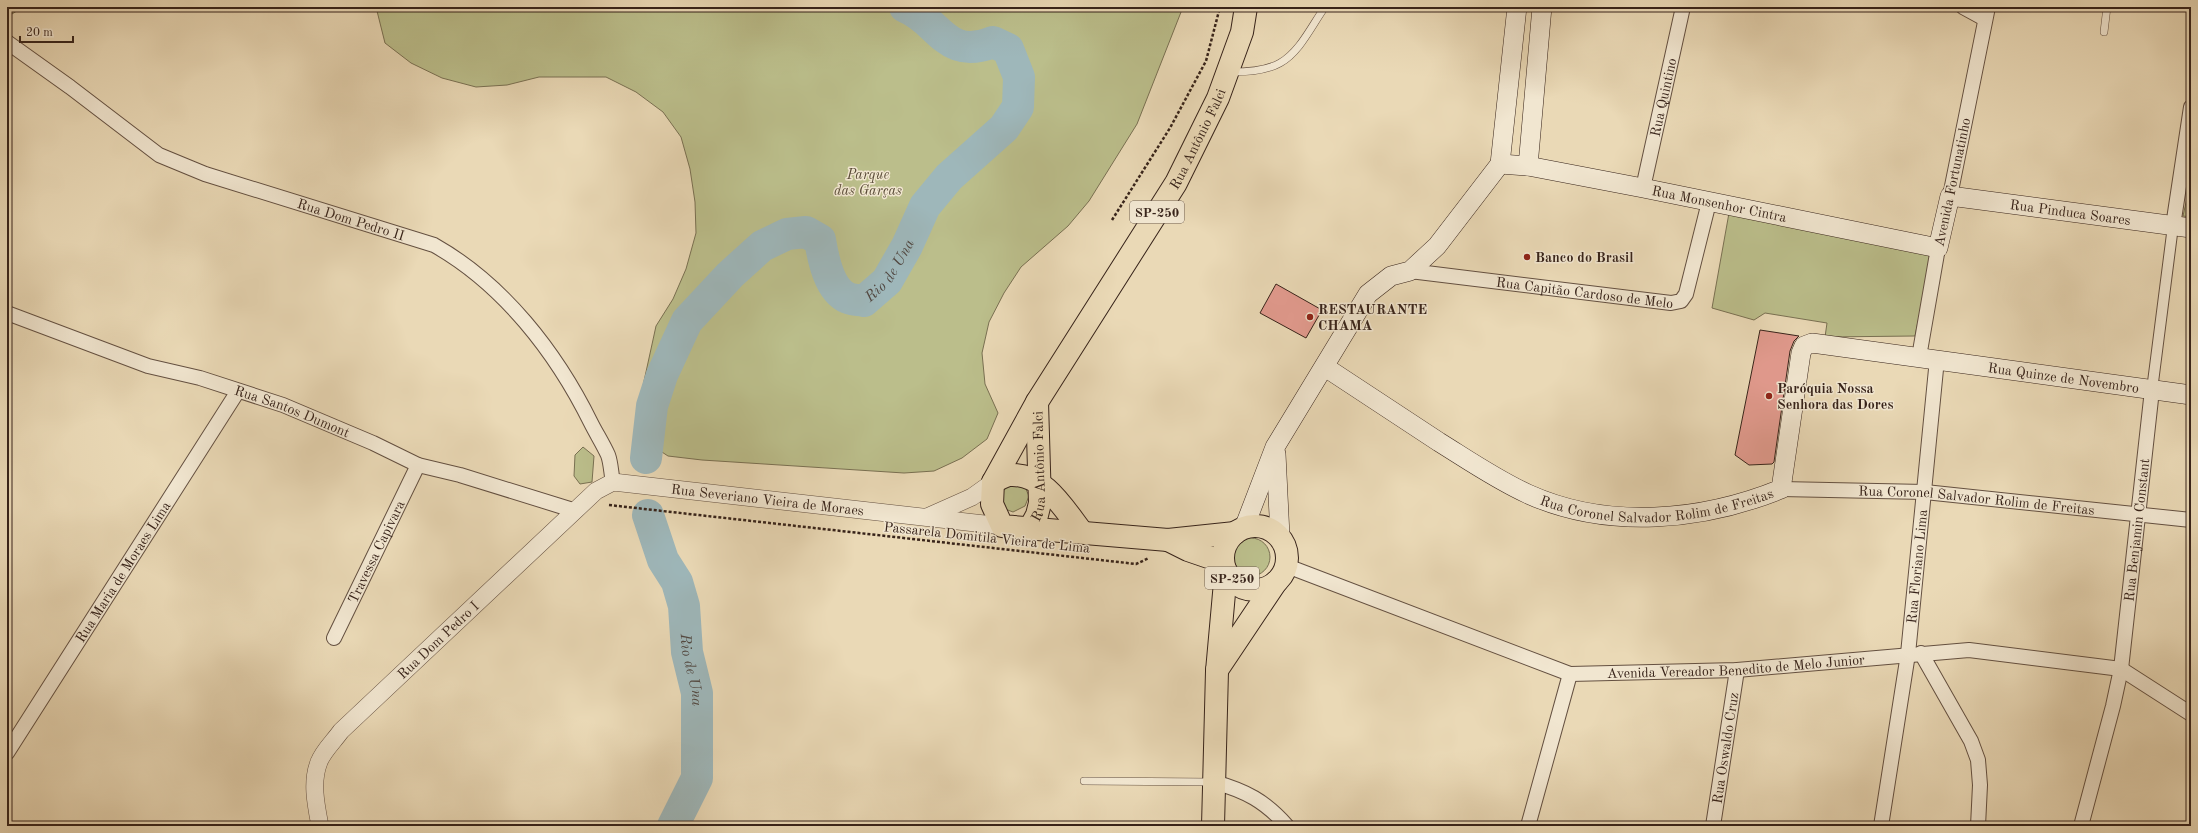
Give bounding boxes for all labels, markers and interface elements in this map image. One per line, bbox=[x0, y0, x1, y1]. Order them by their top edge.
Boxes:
scale bar bbox=[20, 18, 73, 44]
text: 20 m bbox=[26, 27, 53, 39]
street label: Rua Quintino bbox=[1649, 57, 1680, 138]
street label: Rua Antônio Falci bbox=[1168, 87, 1229, 192]
street label: Avenida Fortunatinho bbox=[1932, 117, 1973, 248]
park label: Parque das Garças bbox=[834, 168, 902, 198]
street label: Rua Monsenhor Cintra bbox=[1650, 184, 1788, 225]
street label: Rua Dom Pedro II bbox=[295, 197, 406, 243]
street label: Rua Pinduca Soares bbox=[2009, 198, 2132, 228]
road number: SP-250 bbox=[1130, 201, 1184, 223]
water label: Rio de Una bbox=[862, 238, 918, 306]
place label: Banco do Brasil bbox=[1535, 251, 1633, 265]
marker: Banco do Brasil bbox=[1522, 252, 1532, 262]
street label: Rua Capitão Cardoso de Melo bbox=[1495, 276, 1674, 311]
place label: RESTAURANTE CHAMA bbox=[1318, 303, 1427, 333]
marker: RESTAURANTE CHAMA bbox=[1305, 312, 1315, 322]
street label: Rua Quinze de Novembro bbox=[1987, 361, 2140, 396]
place label: Paróquia Nossa Senhora das Dores bbox=[1777, 382, 1893, 412]
street label: Rua Santos Dumont bbox=[233, 384, 352, 440]
marker: Paróquia Nossa Senhora das Dores bbox=[1764, 391, 1774, 401]
street label: Rua Antônio Falci bbox=[1029, 411, 1048, 524]
street label: Rua Benjamin Constant bbox=[2123, 458, 2152, 602]
street label: Rua Severiano Vieira de Moraes bbox=[670, 483, 865, 518]
street label: Rua Coronel Salvador Rolim de Freitas bbox=[1858, 485, 2095, 518]
street label: Rua Coronel Salvador Rolim de Freitas bbox=[1538, 487, 1775, 525]
street label: Travessa Capivara bbox=[346, 498, 408, 606]
street label: Rua Maria de Moraes Lima bbox=[73, 499, 174, 645]
street label: Rua Floriano Lima bbox=[1905, 509, 1930, 624]
street label: Passarela Domitila Vieira de Lima bbox=[883, 520, 1091, 556]
road number: SP-250 bbox=[1205, 567, 1259, 589]
street label: Rua Dom Pedro I bbox=[395, 599, 482, 682]
water label: Rio de Una bbox=[677, 632, 703, 706]
street label: Avenida Vereador Benedito de Melo Junior bbox=[1607, 653, 1866, 681]
street label: Rua Oswaldo Cruz bbox=[1711, 691, 1741, 805]

